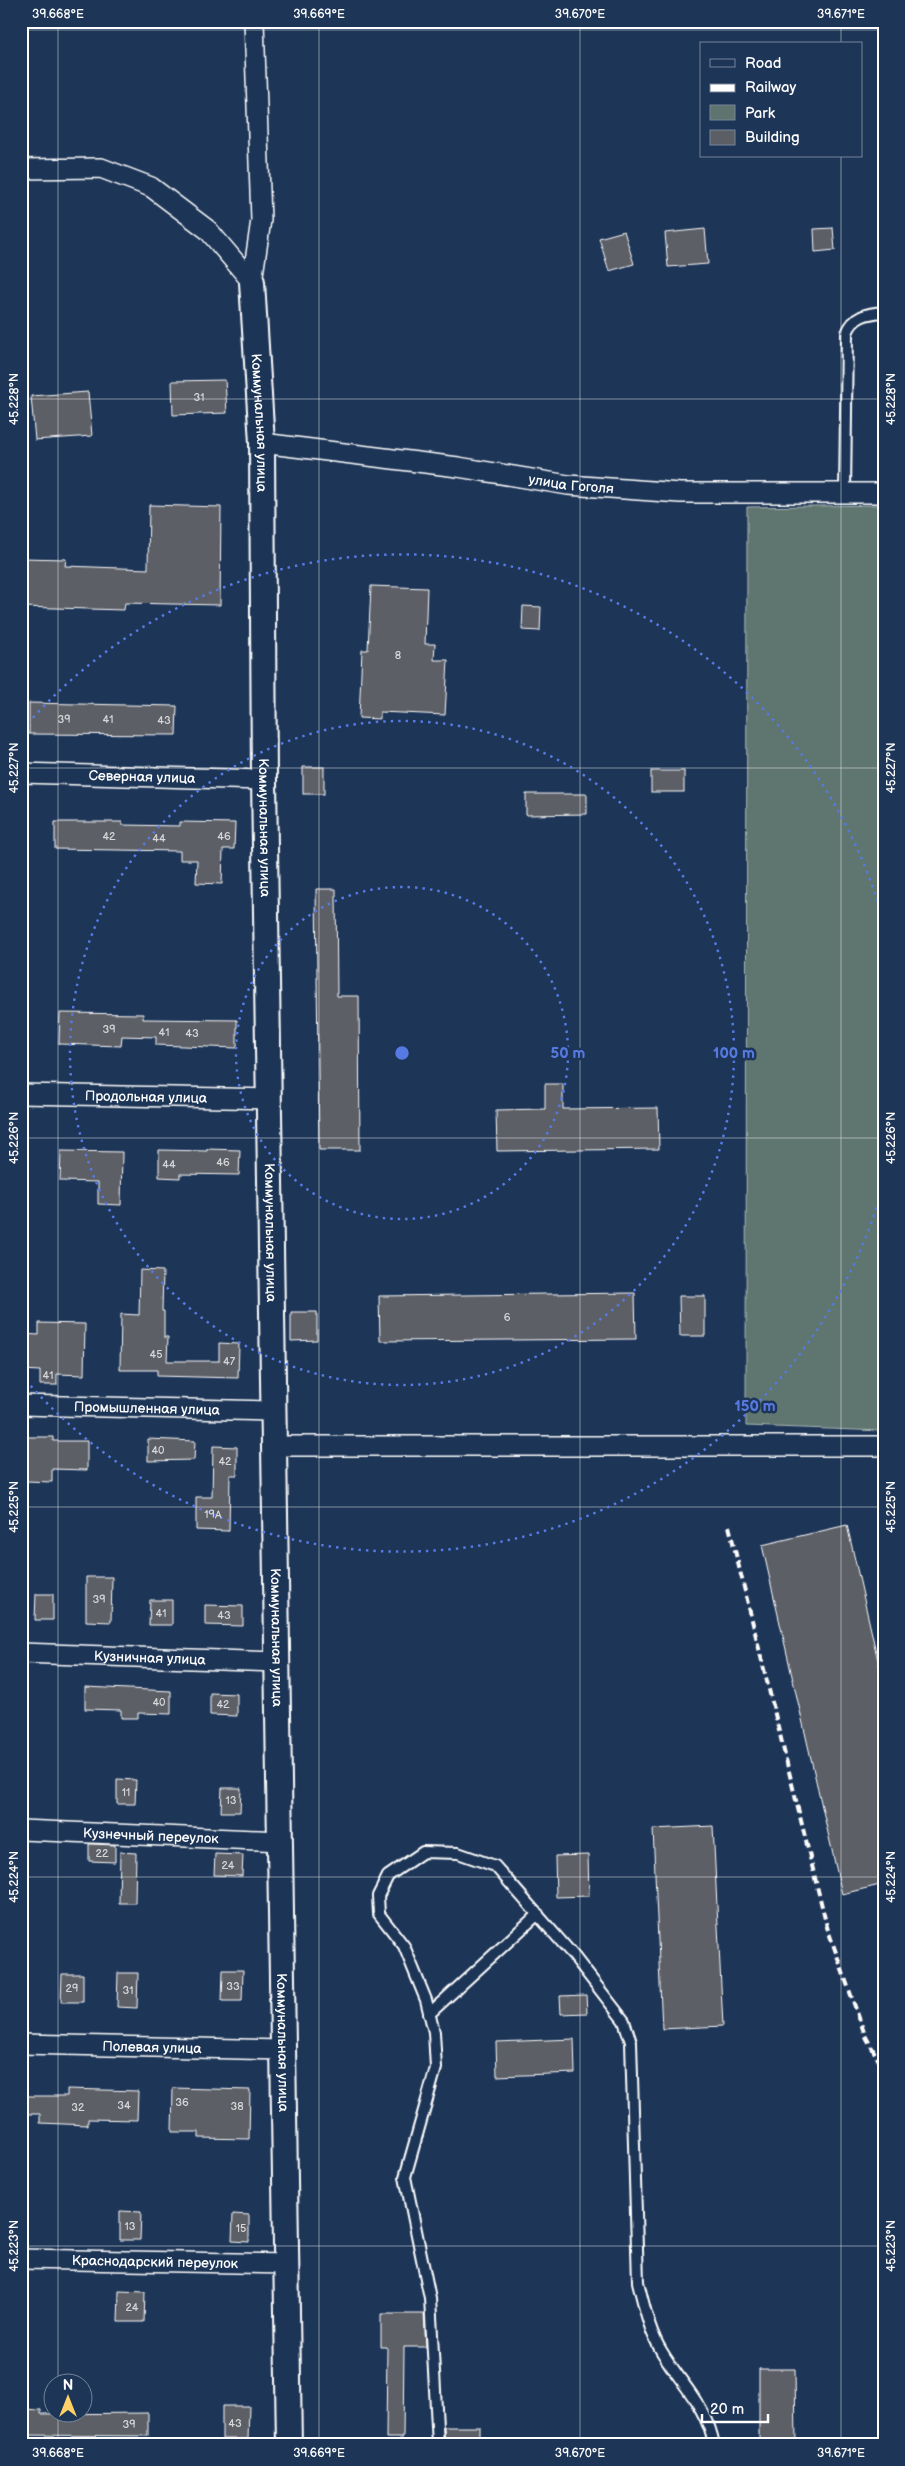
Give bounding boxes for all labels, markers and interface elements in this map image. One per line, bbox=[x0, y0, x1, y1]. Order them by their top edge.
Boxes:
text: 39.668°E bbox=[32, 7, 84, 22]
text: 39.669°E bbox=[293, 7, 345, 22]
text: 39.670°E bbox=[555, 7, 605, 22]
text: 39.671°E bbox=[817, 7, 865, 22]
legend bbox=[700, 42, 862, 158]
text: Road bbox=[745, 54, 781, 73]
text: Railway bbox=[745, 78, 796, 97]
text: Park bbox=[745, 104, 776, 123]
text: Building bbox=[745, 128, 800, 147]
street label: Коммунальная улица bbox=[248, 353, 271, 493]
text: 45.228°N bbox=[7, 373, 22, 425]
text: 45.228°N bbox=[884, 373, 899, 425]
house number: 31 bbox=[193, 391, 205, 404]
street label: улица Гоголя bbox=[527, 470, 615, 497]
house number: 8 bbox=[395, 649, 401, 662]
house number: 39 bbox=[57, 713, 71, 726]
house number: 41 bbox=[103, 713, 113, 726]
house number: 43 bbox=[157, 714, 171, 727]
text: 45.227°N bbox=[7, 742, 22, 794]
text: 45.227°N bbox=[884, 742, 899, 794]
street label: Коммунальная улица bbox=[255, 758, 274, 898]
street label: Северная улица bbox=[88, 766, 196, 787]
house number: 42 bbox=[102, 830, 116, 843]
house number: 46 bbox=[217, 830, 231, 843]
house number: 44 bbox=[152, 832, 166, 845]
house number: 39 bbox=[102, 1023, 116, 1036]
house number: 41 bbox=[159, 1026, 169, 1039]
house number: 43 bbox=[185, 1027, 199, 1040]
centre of rings bbox=[393, 1044, 411, 1062]
text: 50 m bbox=[551, 1044, 586, 1063]
text: 100 m bbox=[713, 1044, 755, 1063]
street label: Продольная улица bbox=[85, 1087, 208, 1106]
text: 45.226°N bbox=[7, 1112, 22, 1164]
text: 45.226°N bbox=[884, 1112, 899, 1164]
house number: 46 bbox=[216, 1156, 230, 1169]
house number: 44 bbox=[162, 1158, 176, 1171]
street label: Коммунальная улица bbox=[261, 1163, 280, 1303]
house number: 6 bbox=[504, 1311, 511, 1324]
house number: 45 bbox=[149, 1348, 163, 1361]
house number: 47 bbox=[223, 1355, 236, 1368]
house number: 41 bbox=[43, 1369, 53, 1382]
text: 150 m bbox=[734, 1397, 776, 1416]
street label: Промышленная улица bbox=[74, 1398, 221, 1418]
house number: 40 bbox=[151, 1444, 165, 1457]
house number: 42 bbox=[218, 1455, 232, 1468]
text: 45.225°N bbox=[7, 1481, 22, 1533]
text: 45.225°N bbox=[884, 1481, 899, 1533]
house number: 19А bbox=[204, 1508, 222, 1521]
street label: Коммунальная улица bbox=[267, 1568, 286, 1708]
house number: 39 bbox=[92, 1593, 106, 1606]
house number: 41 bbox=[156, 1607, 166, 1620]
house number: 43 bbox=[217, 1609, 231, 1622]
street label: Кузничная улица bbox=[94, 1647, 207, 1668]
house number: 40 bbox=[152, 1696, 166, 1709]
house number: 42 bbox=[216, 1698, 230, 1711]
house number: 11 bbox=[122, 1786, 130, 1799]
house number: 13 bbox=[225, 1794, 237, 1807]
street label: Кузнечный переулок bbox=[83, 1824, 220, 1847]
house number: 22 bbox=[96, 1847, 109, 1860]
text: 45.224°N bbox=[7, 1851, 22, 1903]
text: 45.224°N bbox=[884, 1851, 899, 1903]
house number: 24 bbox=[221, 1859, 235, 1872]
street label: Коммунальная улица bbox=[273, 1973, 293, 2113]
house number: 33 bbox=[226, 1980, 240, 1993]
house number: 29 bbox=[66, 1982, 78, 1995]
house number: 31 bbox=[122, 1984, 134, 1997]
street label: Полевая улица bbox=[102, 2037, 203, 2057]
house number: 36 bbox=[175, 2096, 189, 2109]
house number: 34 bbox=[117, 2099, 131, 2112]
house number: 38 bbox=[230, 2100, 244, 2113]
house number: 32 bbox=[71, 2101, 85, 2114]
text: 45.223°N bbox=[7, 2220, 22, 2272]
house number: 13 bbox=[124, 2220, 136, 2233]
text: 45.223°N bbox=[884, 2220, 899, 2272]
house number: 15 bbox=[236, 2222, 246, 2235]
street label: Краснодарский переулок bbox=[72, 2251, 239, 2272]
house number: 24 bbox=[125, 2301, 139, 2314]
north arrow bbox=[42, 2374, 92, 2424]
text: N bbox=[63, 2377, 73, 2394]
scale bar bbox=[702, 2391, 769, 2423]
text: 20 m bbox=[710, 2400, 744, 2419]
house number: 43 bbox=[228, 2417, 242, 2430]
house number: 39 bbox=[122, 2418, 136, 2431]
text: 39.668°E bbox=[32, 2446, 84, 2461]
text: 39.669°E bbox=[293, 2446, 345, 2461]
text: 39.670°E bbox=[555, 2446, 605, 2461]
text: 39.671°E bbox=[817, 2446, 865, 2461]

